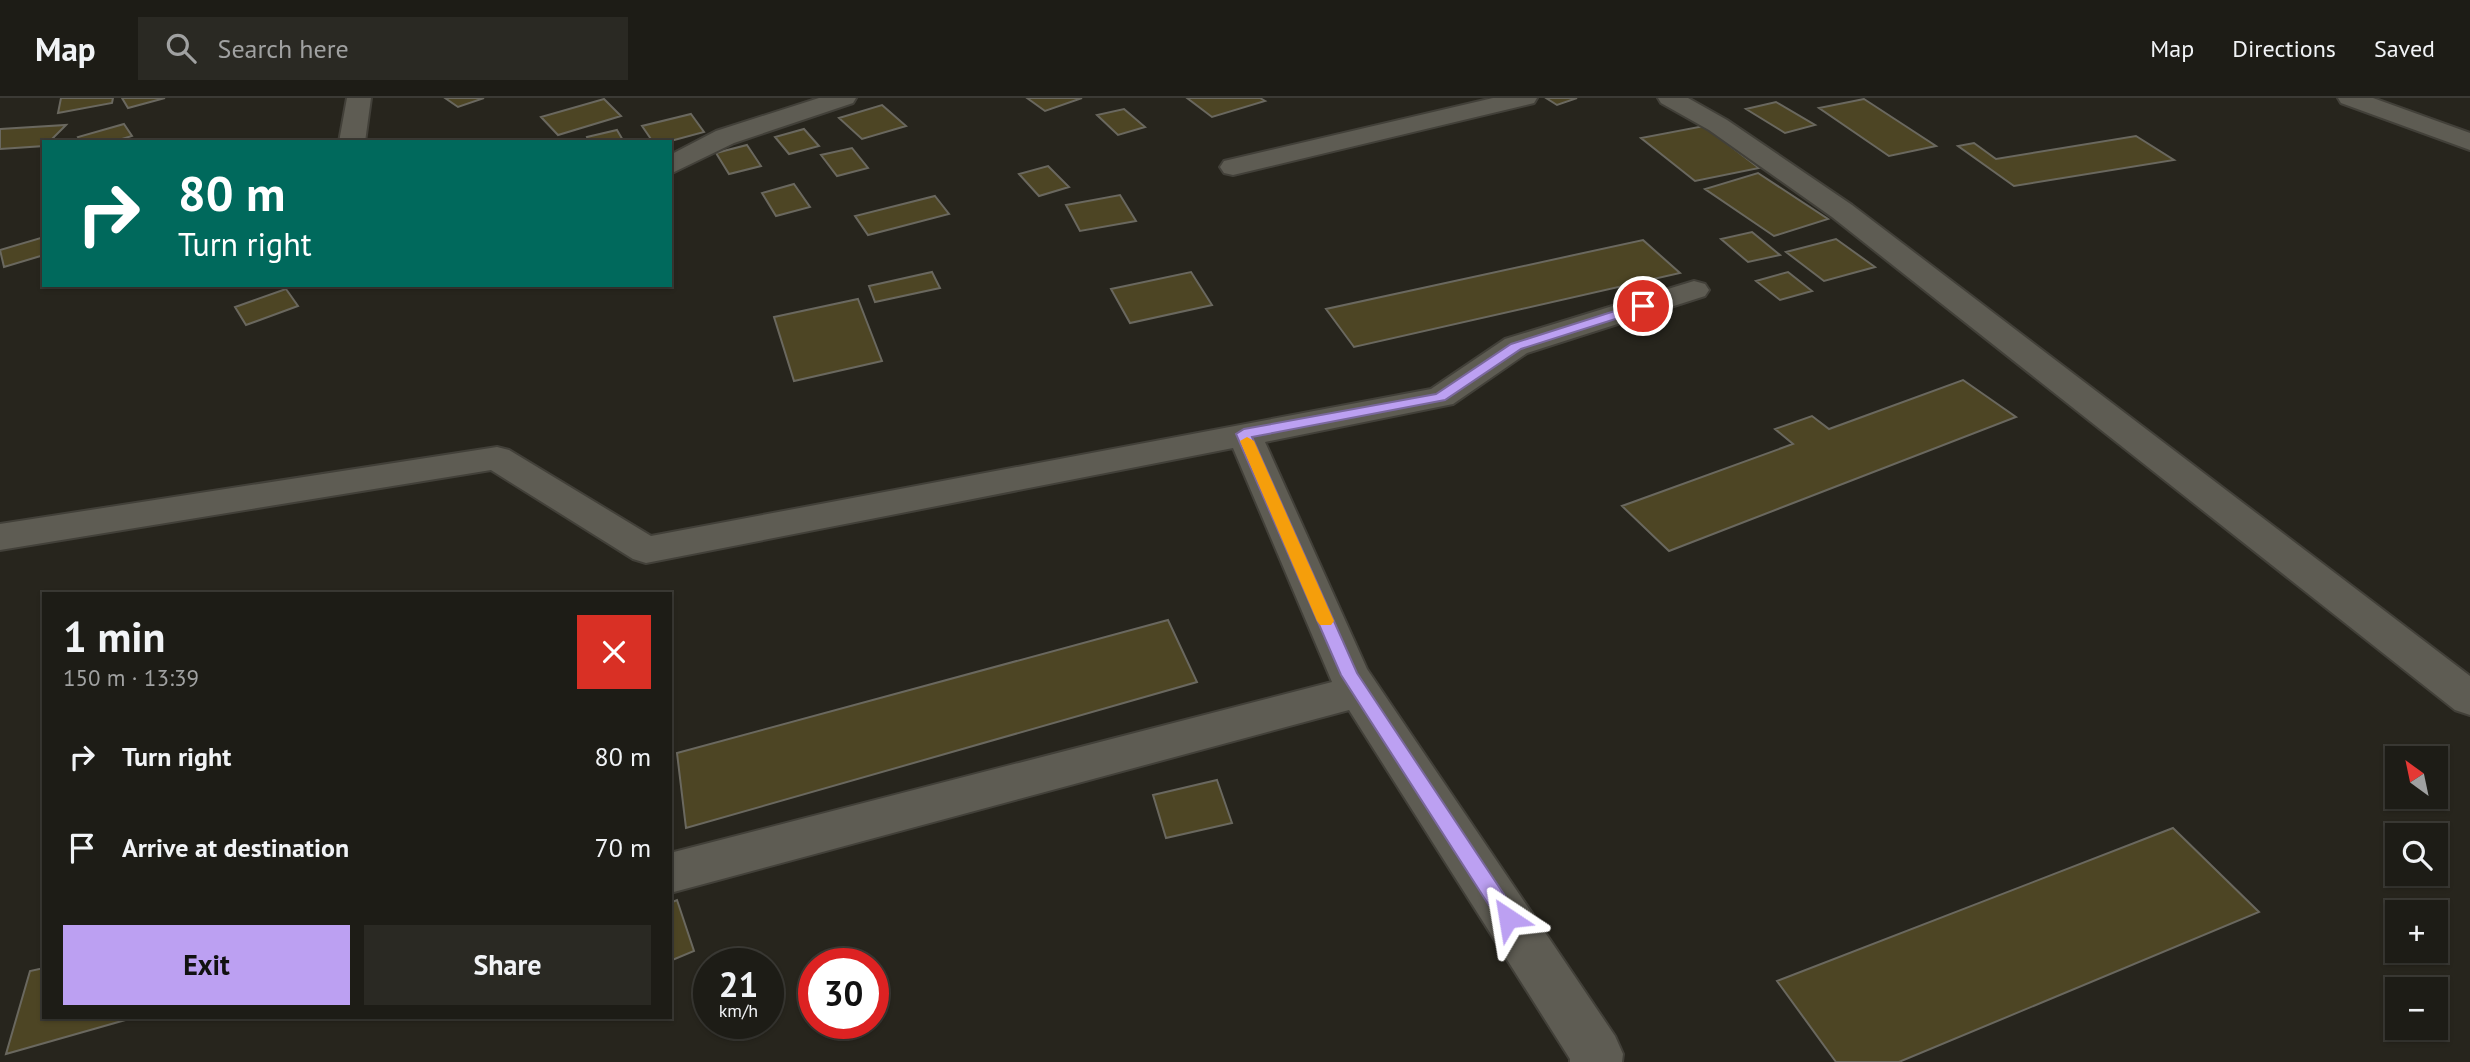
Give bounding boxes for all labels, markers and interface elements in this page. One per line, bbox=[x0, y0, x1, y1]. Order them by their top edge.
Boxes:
search box bbox=[138, 17, 628, 80]
text: Map bbox=[35, 27, 96, 70]
icon: search bbox=[162, 29, 200, 67]
text: Search here bbox=[218, 32, 349, 65]
text: Map bbox=[2150, 33, 2194, 64]
text: Directions bbox=[2232, 33, 2336, 64]
text: Saved bbox=[2374, 33, 2435, 64]
text: 80 m bbox=[178, 161, 285, 225]
icon: right bbox=[63, 168, 154, 259]
text: Turn right bbox=[178, 223, 312, 265]
pin bbox=[1613, 276, 1673, 336]
icon: arrive bbox=[1624, 287, 1662, 325]
text: 1 min bbox=[63, 609, 165, 664]
button: close bbox=[577, 615, 651, 689]
text: 150 m · 13:39 bbox=[63, 663, 199, 692]
icon: right bbox=[63, 738, 101, 776]
text: Turn right bbox=[122, 740, 231, 773]
text: 80 m bbox=[595, 740, 651, 773]
north arrow bbox=[2385, 746, 2448, 808]
map controls bbox=[2385, 746, 2448, 1040]
button: search bbox=[2385, 823, 2448, 886]
icon: arrive bbox=[63, 829, 101, 867]
text: Arrive at destination bbox=[122, 831, 349, 864]
text: 70 m bbox=[595, 831, 651, 864]
position arrow bbox=[1471, 881, 1545, 955]
button: + bbox=[2385, 900, 2448, 963]
button: Exit bbox=[63, 925, 350, 1005]
button: Share bbox=[364, 925, 651, 1005]
speed limit sign: 30 bbox=[798, 948, 889, 1039]
text: 21 bbox=[719, 961, 758, 1007]
button: − bbox=[2385, 977, 2448, 1040]
text: km/h bbox=[719, 999, 758, 1022]

